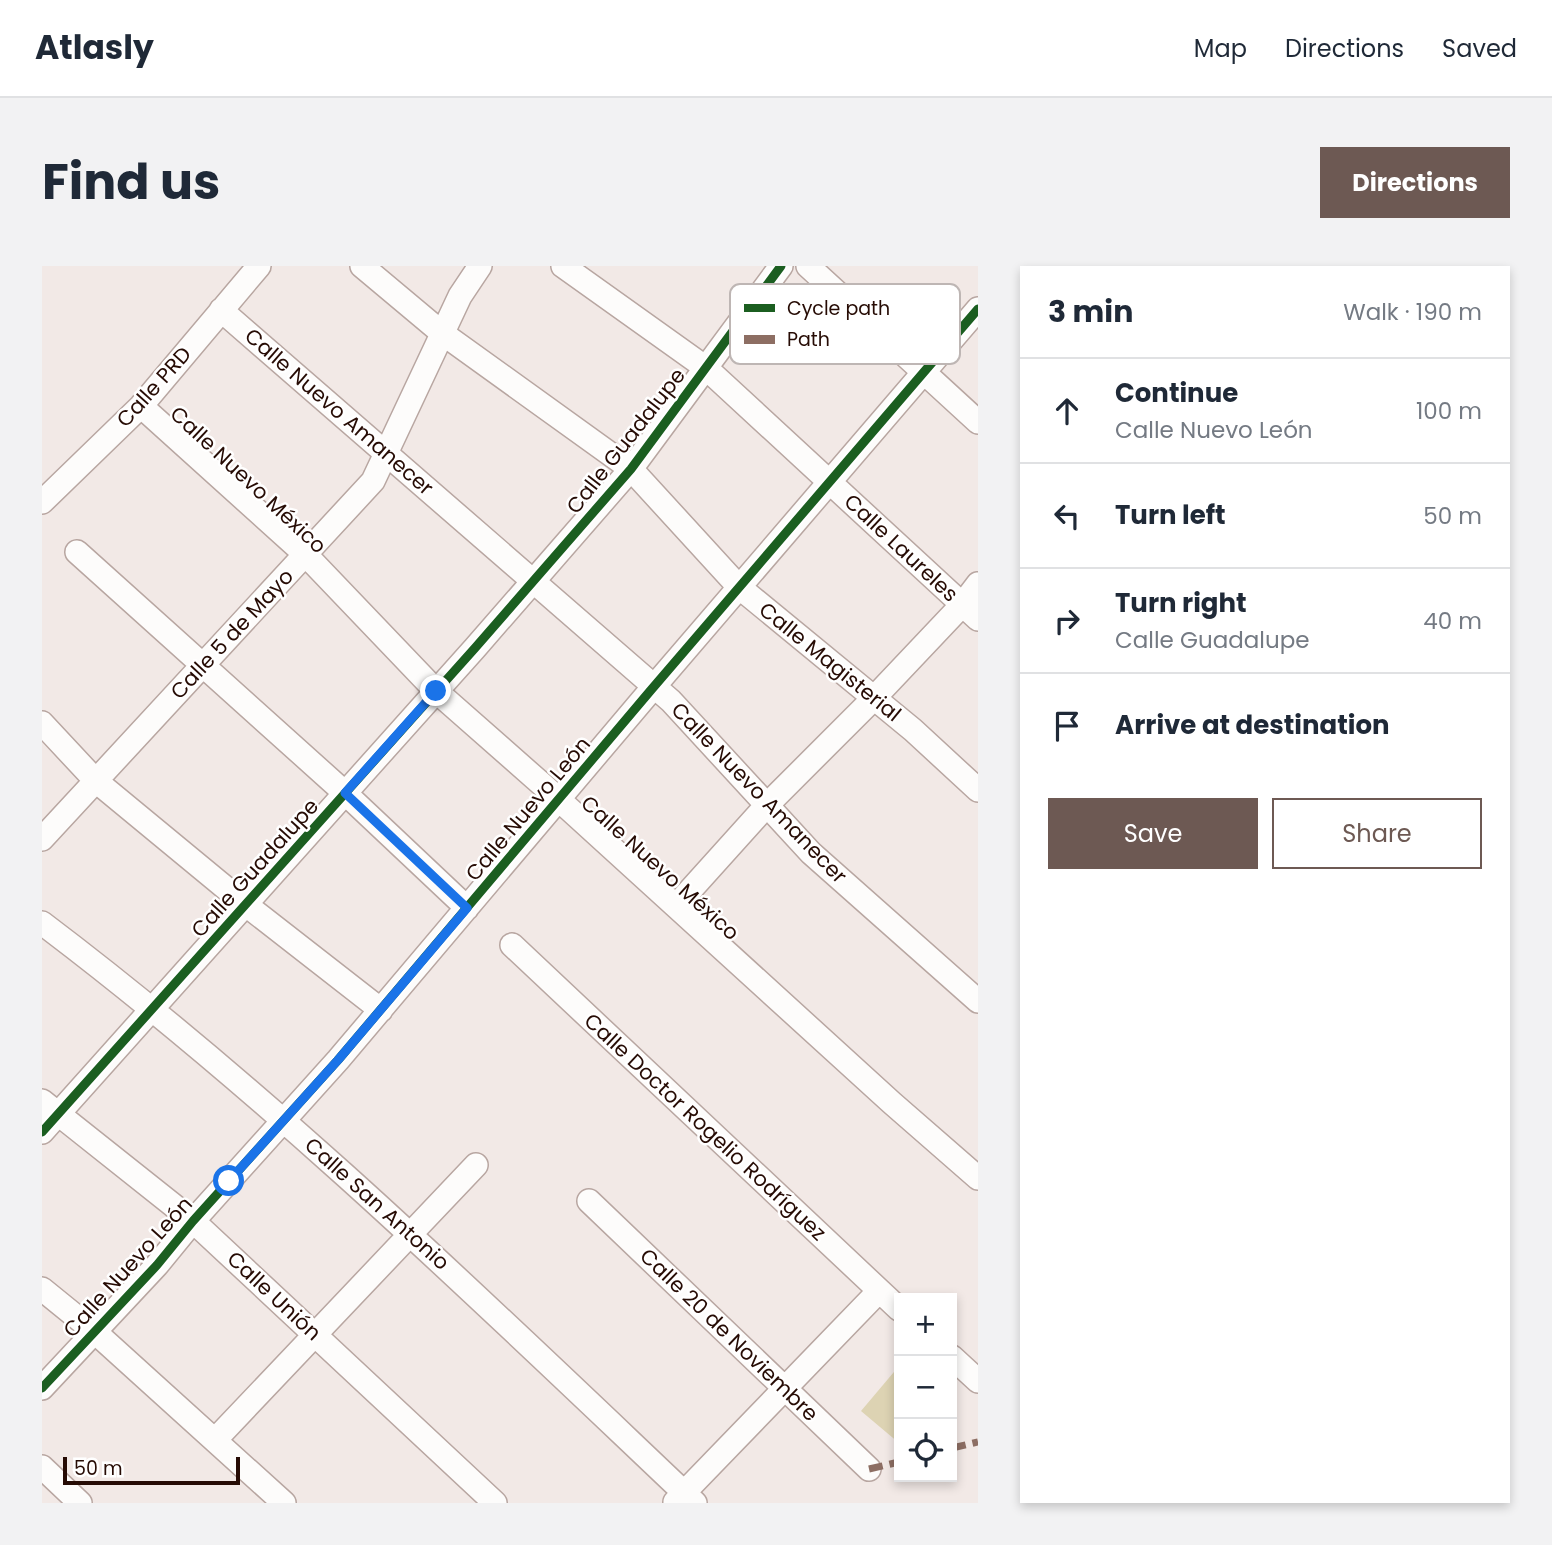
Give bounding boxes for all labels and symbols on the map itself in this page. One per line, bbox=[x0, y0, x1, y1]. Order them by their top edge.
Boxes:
legend bbox=[730, 284, 960, 364]
text: Cycle path bbox=[787, 295, 890, 322]
street label: Calle Nuevo Amanecer bbox=[239, 321, 440, 502]
text: Path bbox=[787, 326, 830, 353]
street label: Calle PRD bbox=[110, 340, 198, 433]
street label: Calle Guadalupe bbox=[560, 362, 692, 520]
street label: Calle Nuevo México bbox=[164, 399, 333, 560]
street label: Calle Laureles bbox=[838, 487, 965, 608]
street label: Calle 5 de Mayo bbox=[164, 562, 300, 705]
street label: Calle Magisterial bbox=[753, 595, 907, 728]
route end bbox=[420, 675, 451, 706]
street label: Calle Nuevo Amanecer bbox=[665, 696, 854, 890]
street label: Calle Nuevo León bbox=[459, 730, 597, 887]
street label: Calle Nuevo México bbox=[575, 789, 746, 947]
street label: Calle Guadalupe bbox=[184, 792, 325, 943]
street label: Calle Doctor Rogelio Rodríguez bbox=[578, 1006, 833, 1247]
street label: Calle San Antonio bbox=[299, 1131, 456, 1277]
route start bbox=[213, 1165, 244, 1196]
street label: Calle Nuevo León bbox=[57, 1190, 199, 1343]
street label: Calle 20 de Noviembre bbox=[634, 1242, 825, 1428]
street label: Calle Unión bbox=[221, 1244, 328, 1347]
scale bar bbox=[63, 1454, 240, 1486]

